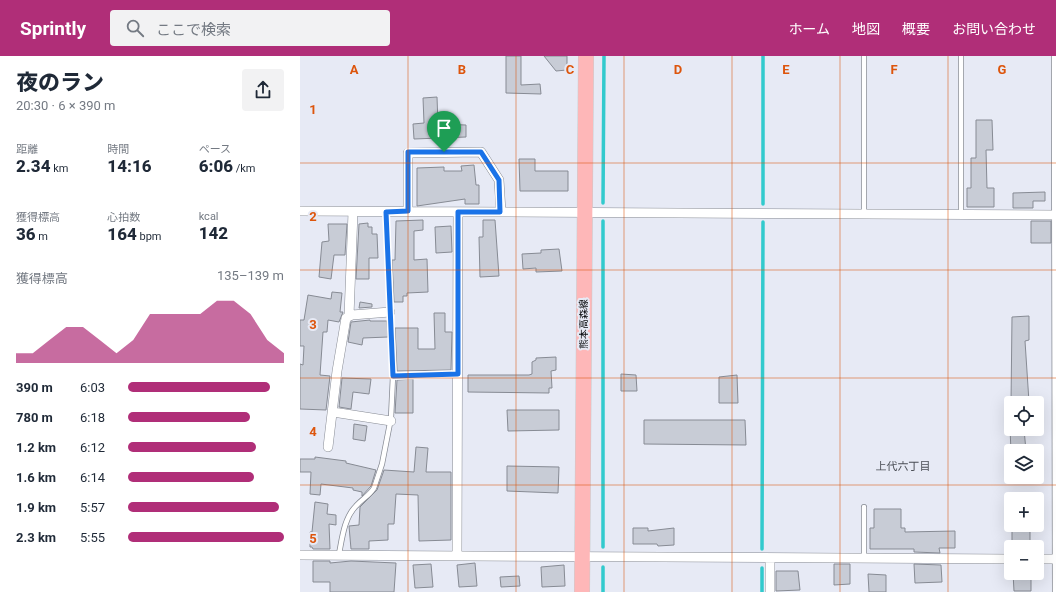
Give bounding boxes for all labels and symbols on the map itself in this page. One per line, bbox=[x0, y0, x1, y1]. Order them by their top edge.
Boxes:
text: A bbox=[350, 62, 359, 77]
text: B bbox=[458, 62, 466, 77]
text: C bbox=[566, 62, 575, 77]
text: D bbox=[674, 62, 682, 77]
text: E bbox=[782, 62, 790, 77]
text: F bbox=[890, 62, 898, 77]
text: G bbox=[998, 62, 1007, 77]
text: 1 bbox=[309, 102, 317, 117]
pin bbox=[427, 111, 461, 152]
text: 2 bbox=[309, 209, 317, 224]
street label: 熊本高森線 bbox=[578, 299, 589, 349]
text: 3 bbox=[309, 317, 317, 332]
text: 4 bbox=[309, 424, 317, 439]
district label: 上代六丁目 bbox=[876, 460, 931, 473]
text: 5 bbox=[309, 531, 317, 546]

